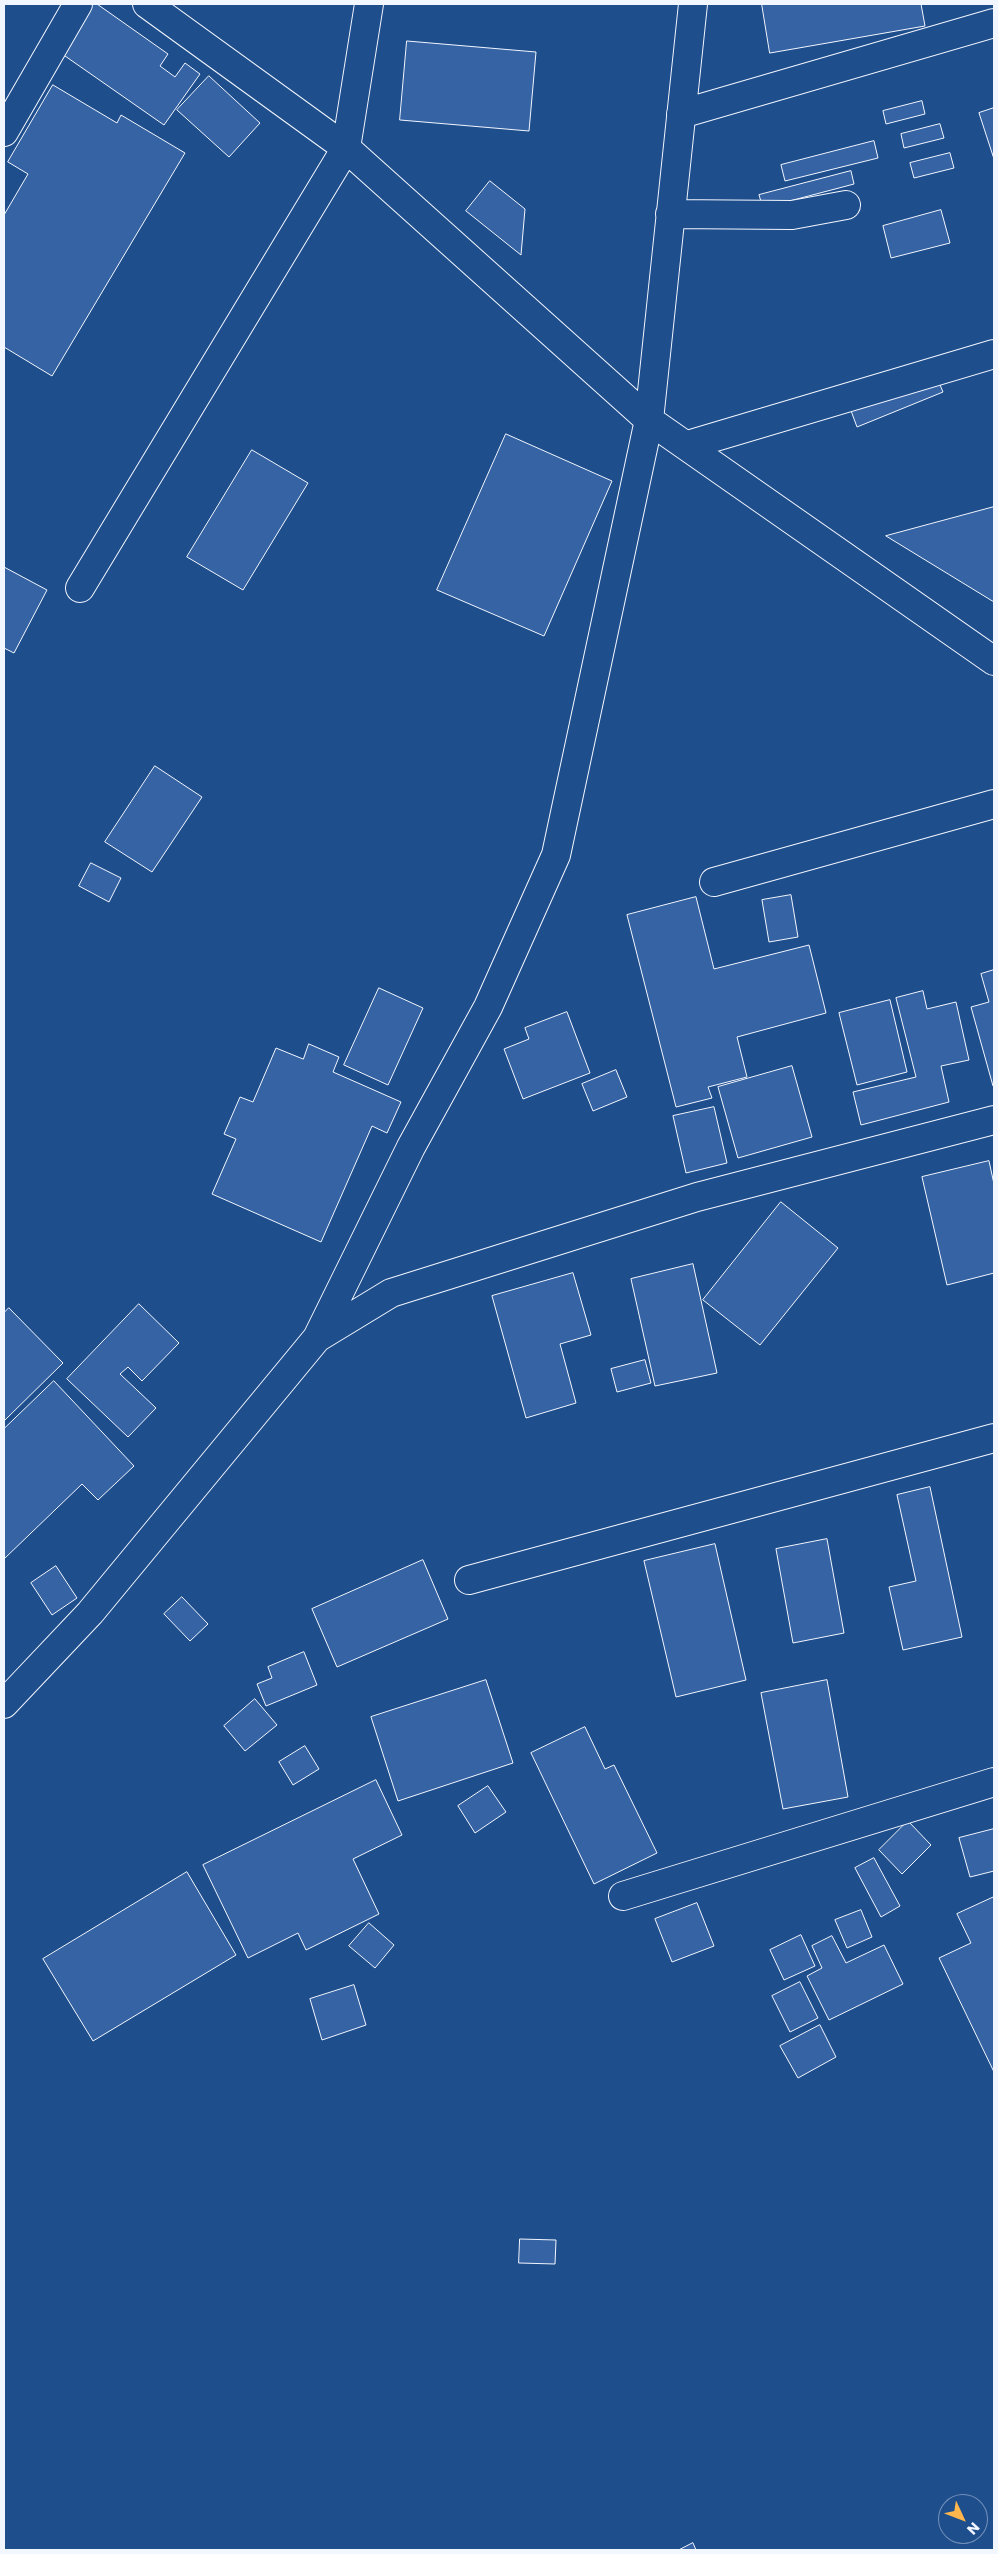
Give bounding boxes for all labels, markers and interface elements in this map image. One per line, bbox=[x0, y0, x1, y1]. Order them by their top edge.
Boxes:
north arrow bbox=[938, 2494, 988, 2544]
text: N bbox=[962, 2518, 984, 2539]

